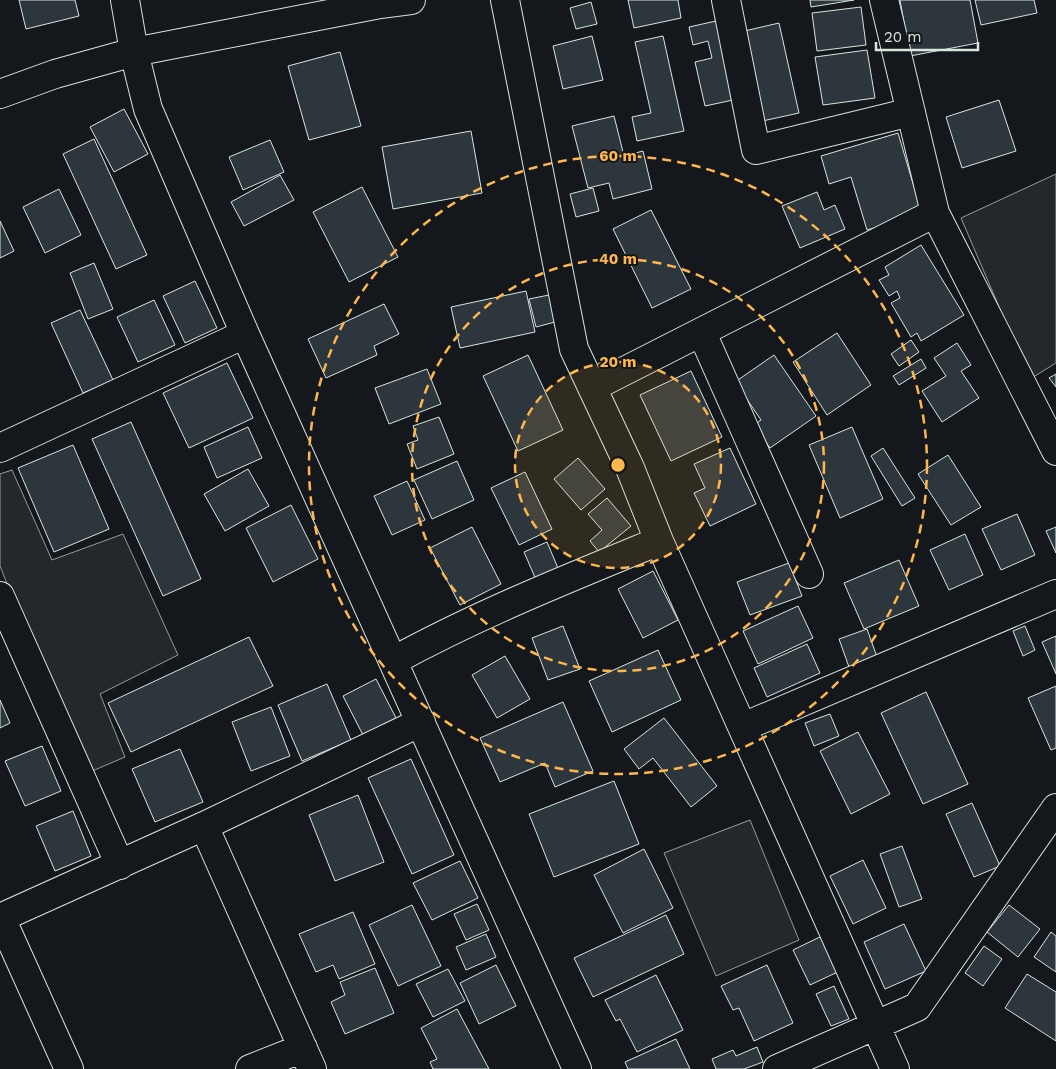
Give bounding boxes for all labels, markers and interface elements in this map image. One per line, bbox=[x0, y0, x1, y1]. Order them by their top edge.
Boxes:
scale bar bbox=[876, 20, 978, 52]
text: 20 m bbox=[884, 28, 922, 46]
text: 60 m bbox=[599, 147, 637, 165]
text: 40 m bbox=[599, 250, 637, 268]
text: 20 m bbox=[599, 353, 637, 371]
centre of rings bbox=[609, 456, 627, 474]

